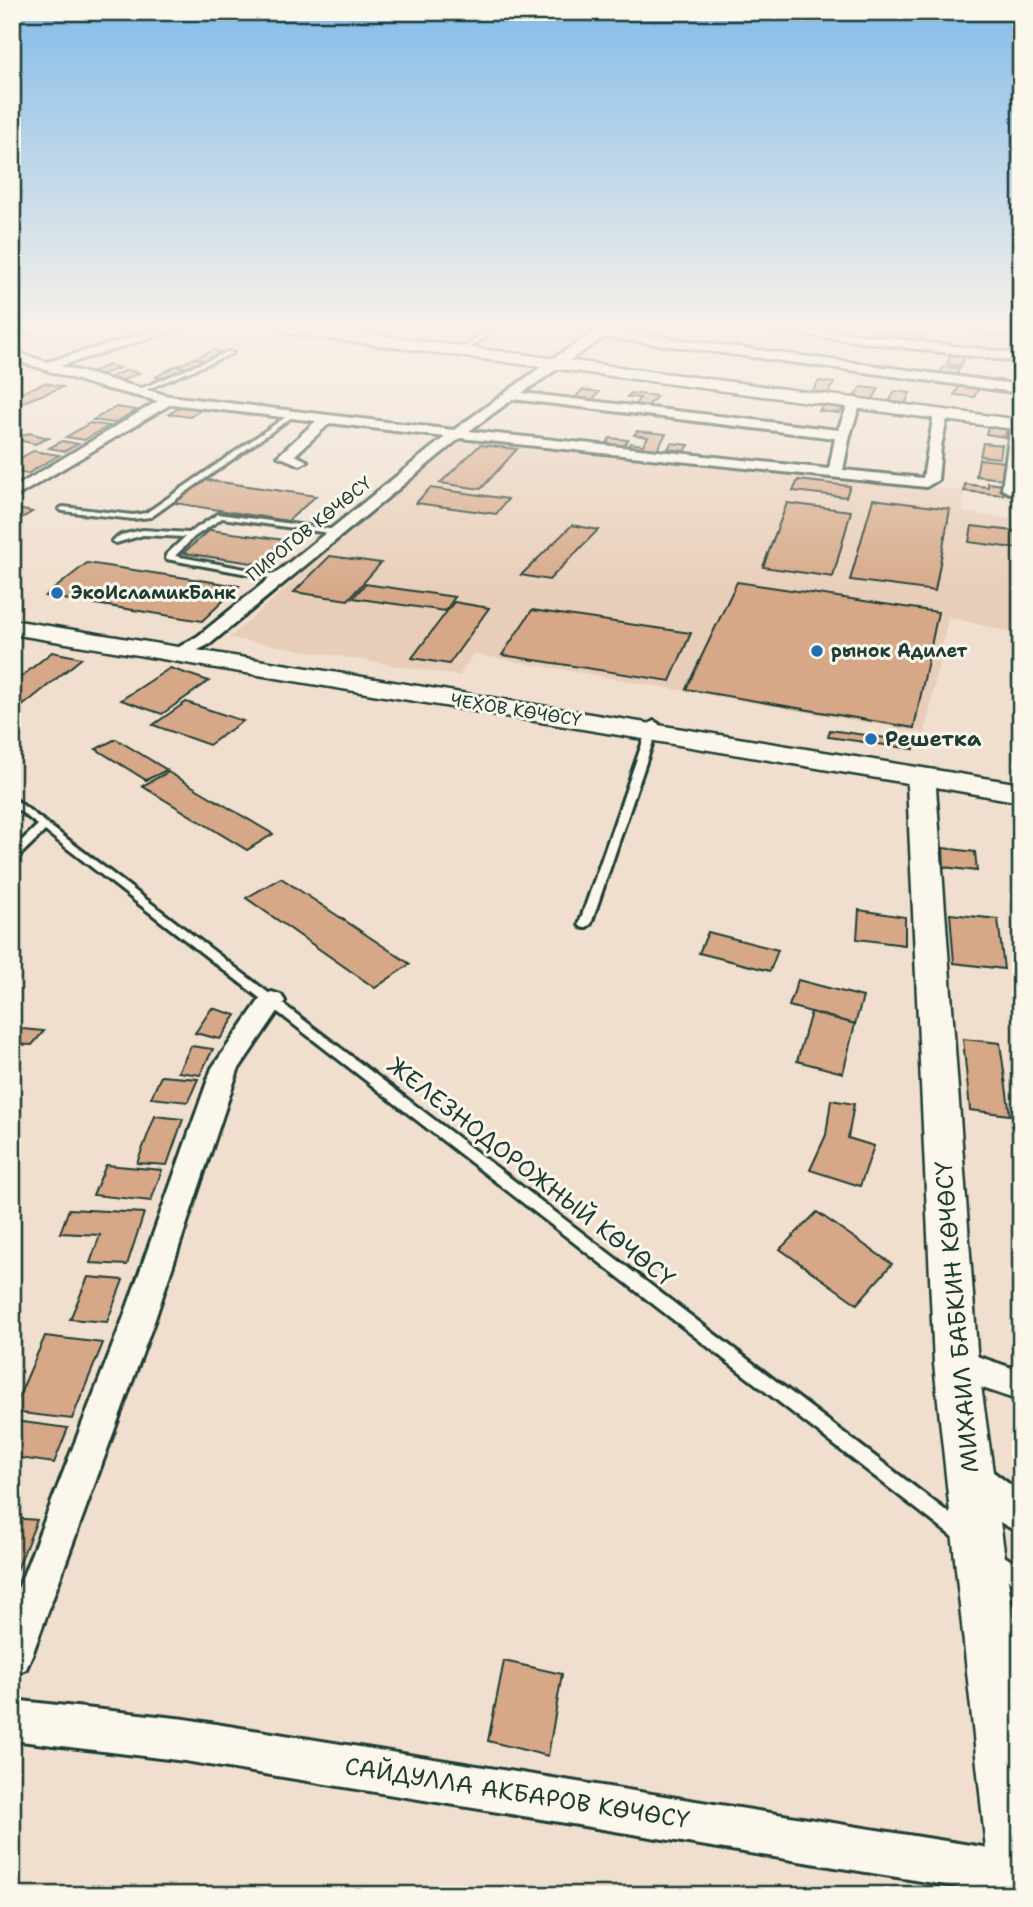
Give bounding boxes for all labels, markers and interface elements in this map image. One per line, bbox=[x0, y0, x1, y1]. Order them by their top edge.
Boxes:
street label: ПИРОГОВ КӨЧӨСҮ bbox=[241, 471, 377, 587]
place label: ЭкоИсламикБанк bbox=[71, 581, 236, 605]
marker: ЭкоИсламикБанк bbox=[49, 585, 65, 601]
place label: рынок Адилет bbox=[831, 639, 968, 663]
marker: рынок Адилет bbox=[809, 643, 825, 659]
street label: ЧЕХОВ КӨЧӨСҮ bbox=[449, 688, 584, 732]
place label: Решетка bbox=[885, 725, 982, 753]
marker: Решетка bbox=[863, 731, 879, 747]
street label: ЖЕЛЕЗНОДОРОЖНЫЙ КӨЧӨСҮ bbox=[381, 1050, 682, 1295]
street label: МИХАИЛ БАБКИН КӨЧӨСҮ bbox=[927, 1159, 987, 1474]
street label: САЙДУЛЛА АКБАРОВ КӨЧӨСҮ bbox=[342, 1750, 692, 1836]

